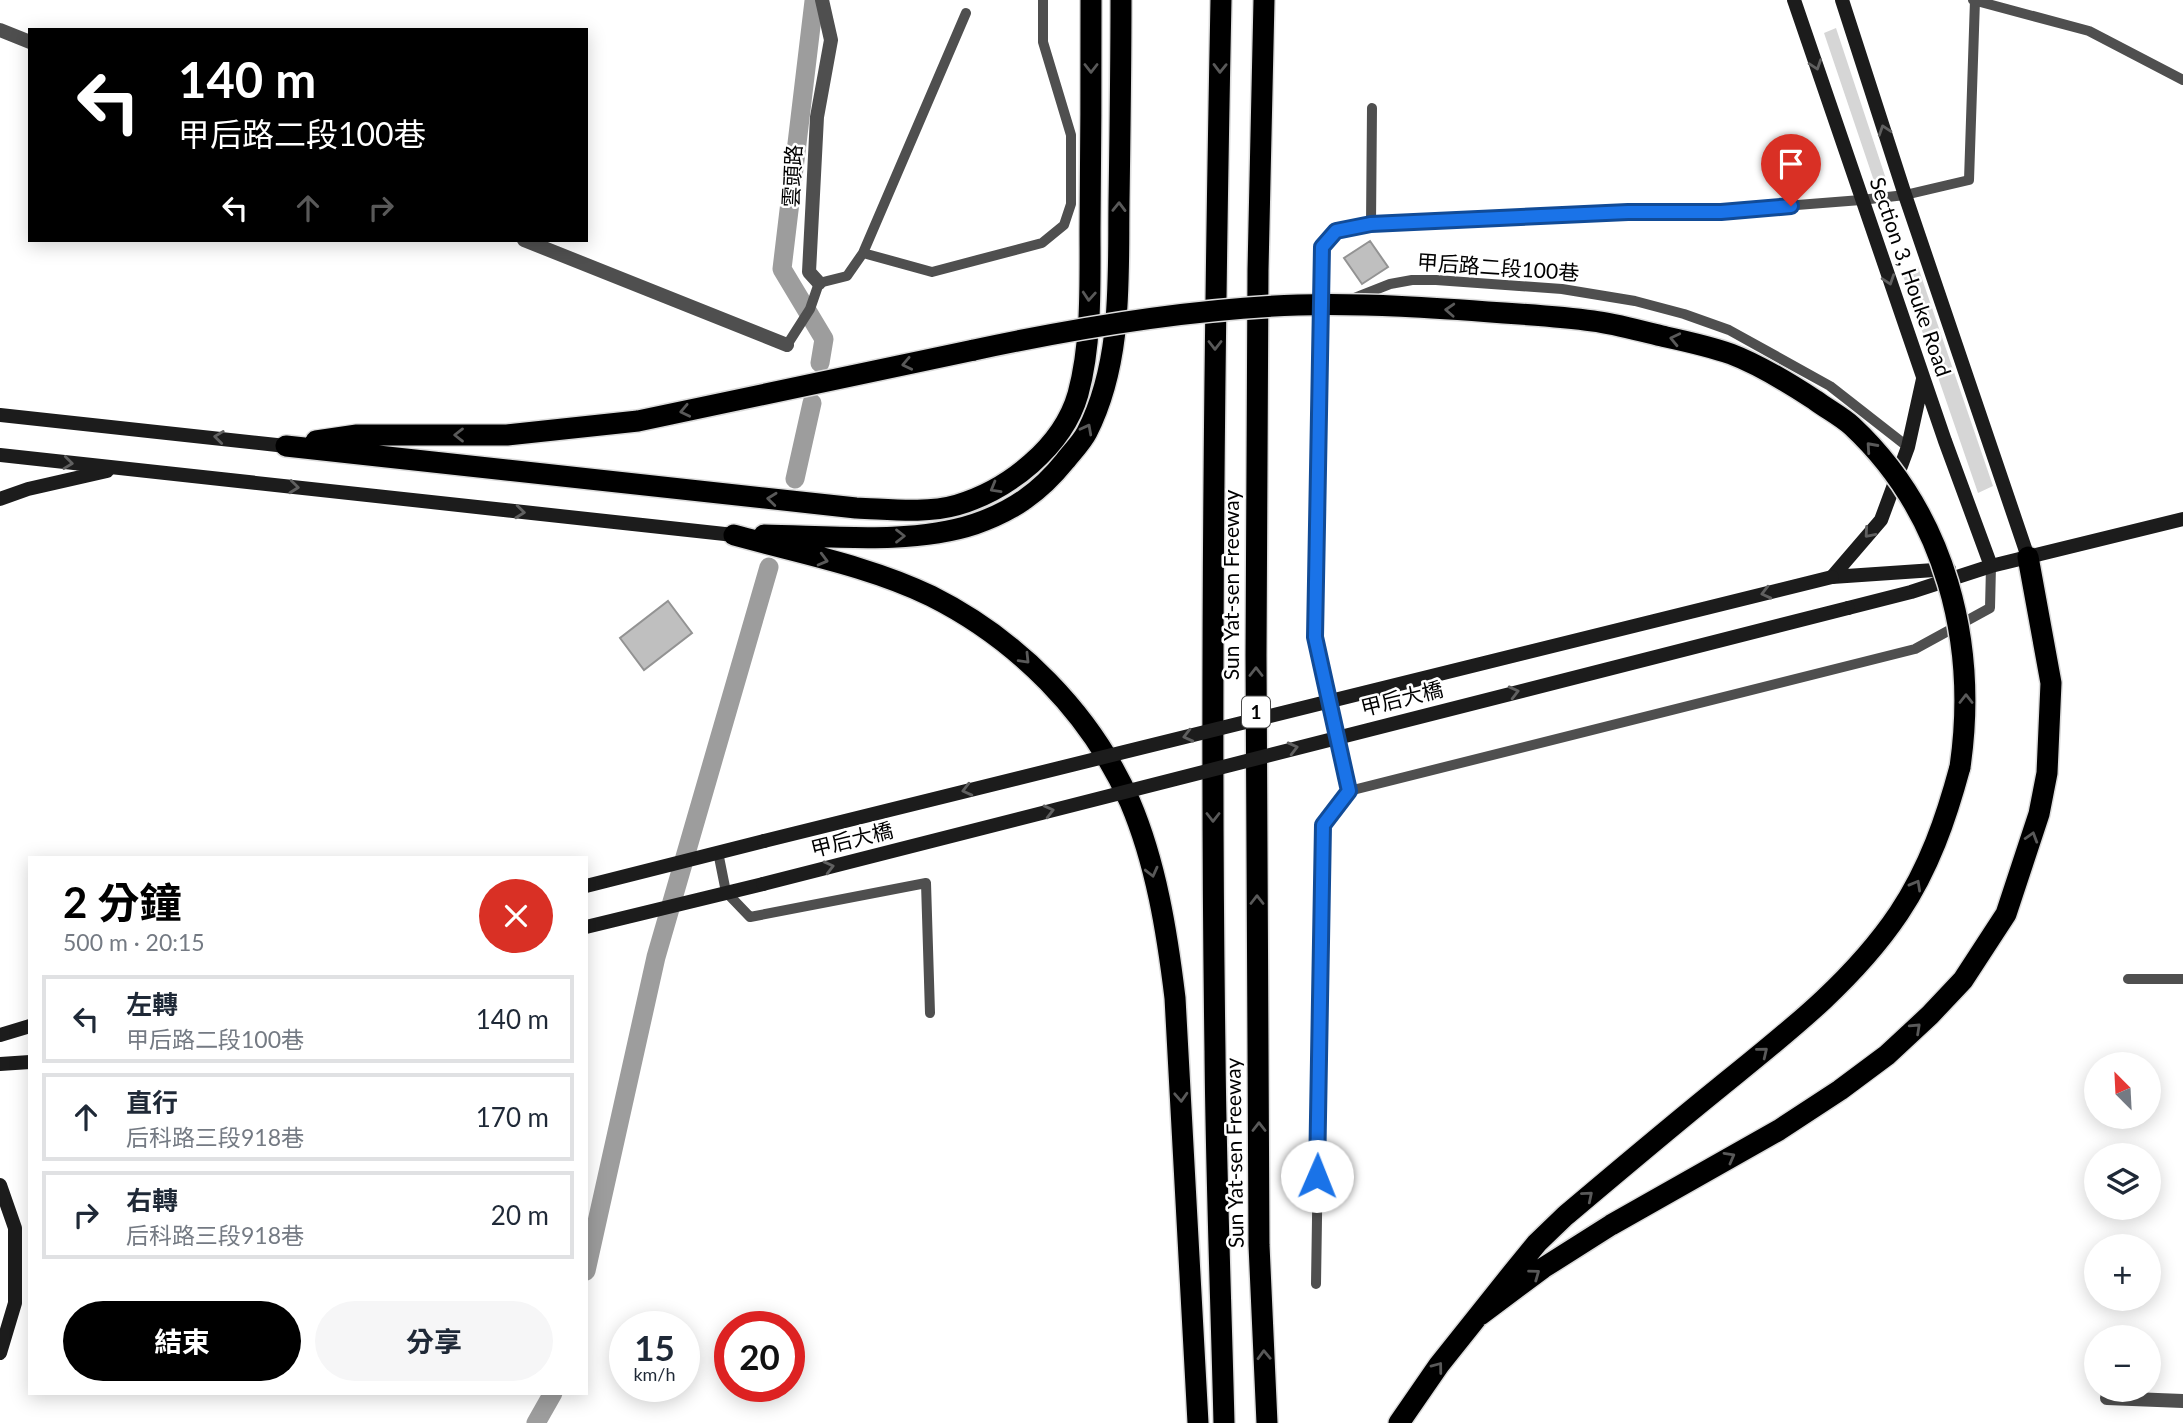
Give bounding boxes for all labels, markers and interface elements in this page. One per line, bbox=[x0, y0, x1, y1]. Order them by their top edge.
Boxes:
text: 140 m bbox=[178, 50, 316, 108]
icon: left bbox=[63, 56, 154, 147]
one-way arrow bbox=[1808, 58, 1822, 70]
one-way arrow bbox=[1083, 63, 1099, 74]
one-way arrow bbox=[1212, 63, 1227, 74]
text: 甲后路二段100巷 bbox=[178, 114, 426, 153]
one-way arrow bbox=[1877, 124, 1892, 136]
pin bbox=[1761, 134, 1821, 206]
street label: 雲頭路 bbox=[777, 144, 806, 208]
icon: arrive bbox=[1772, 145, 1810, 183]
street label: Section 3, Houke Road bbox=[1866, 174, 1957, 379]
icon: left bbox=[216, 189, 254, 227]
icon: ahead bbox=[289, 189, 327, 227]
icon: right bbox=[362, 189, 400, 227]
one-way arrow bbox=[1111, 201, 1127, 211]
street label: 甲后路二段100巷 bbox=[1416, 248, 1580, 285]
one-way arrow bbox=[1881, 274, 1895, 286]
one-way arrow bbox=[1082, 290, 1097, 301]
one-way arrow bbox=[1444, 302, 1455, 317]
one-way arrow bbox=[1669, 333, 1681, 347]
one-way arrow bbox=[1207, 340, 1223, 350]
one-way arrow bbox=[901, 356, 913, 371]
one-way arrow bbox=[679, 403, 691, 418]
one-way arrow bbox=[1079, 424, 1092, 436]
one-way arrow bbox=[453, 427, 464, 443]
one-way arrow bbox=[213, 430, 225, 445]
one-way arrow bbox=[1866, 442, 1879, 455]
one-way arrow bbox=[62, 455, 74, 470]
one-way arrow bbox=[288, 480, 300, 495]
one-way arrow bbox=[990, 480, 1002, 493]
street label: Sun Yat-sen Freeway bbox=[1218, 490, 1243, 680]
one-way arrow bbox=[766, 491, 778, 506]
one-way arrow bbox=[514, 504, 526, 519]
one-way arrow bbox=[1865, 525, 1877, 538]
one-way arrow bbox=[895, 528, 906, 544]
one-way arrow bbox=[817, 551, 829, 566]
one-way arrow bbox=[1760, 585, 1772, 599]
one-way arrow bbox=[1016, 651, 1029, 664]
one-way arrow bbox=[1248, 667, 1264, 677]
street label: 甲后大橋 bbox=[1358, 675, 1445, 720]
one-way arrow bbox=[1508, 686, 1520, 700]
one-way arrow bbox=[1958, 694, 1974, 704]
road number: 1 bbox=[1242, 696, 1270, 727]
one-way arrow bbox=[1182, 728, 1194, 742]
one-way arrow bbox=[1287, 742, 1299, 756]
one-way arrow bbox=[961, 782, 973, 797]
one-way arrow bbox=[1043, 805, 1055, 819]
one-way arrow bbox=[1205, 812, 1221, 823]
street label: 甲后大橋 bbox=[808, 816, 895, 861]
one-way arrow bbox=[2024, 831, 2039, 843]
one-way arrow bbox=[823, 861, 835, 875]
one-way arrow bbox=[1144, 866, 1158, 878]
text: 2 分鐘 bbox=[63, 877, 182, 927]
button: close bbox=[479, 879, 553, 953]
one-way arrow bbox=[1907, 880, 1921, 892]
one-way arrow bbox=[1249, 894, 1265, 905]
text: 500 m · 20:15 bbox=[63, 928, 205, 956]
text: 左轉 bbox=[126, 988, 178, 1020]
icon: left bbox=[67, 1000, 105, 1038]
text: 140 m bbox=[476, 1003, 549, 1035]
one-way arrow bbox=[1908, 1024, 1921, 1036]
text: 甲后路二段100巷 bbox=[126, 1025, 304, 1053]
one-way arrow bbox=[1755, 1048, 1768, 1060]
north arrow bbox=[2084, 1052, 2161, 1129]
map controls bbox=[2084, 1052, 2161, 1402]
street label: Sun Yat-sen Freeway bbox=[1219, 1057, 1248, 1248]
text: 直行 bbox=[126, 1086, 178, 1118]
one-way arrow bbox=[1173, 1092, 1188, 1103]
icon: ahead bbox=[67, 1098, 105, 1136]
text: 170 m bbox=[476, 1101, 549, 1133]
one-way arrow bbox=[1251, 1122, 1266, 1133]
text: 后科路三段918巷 bbox=[126, 1123, 304, 1151]
position arrow bbox=[1280, 1139, 1354, 1213]
button: layers bbox=[2084, 1143, 2161, 1220]
one-way arrow bbox=[1723, 1152, 1735, 1165]
text: 右轉 bbox=[126, 1184, 178, 1216]
one-way arrow bbox=[1580, 1192, 1592, 1205]
icon: right bbox=[67, 1196, 105, 1234]
text: 20 m bbox=[491, 1199, 549, 1231]
text: 后科路三段918巷 bbox=[126, 1221, 304, 1249]
button: + bbox=[2084, 1234, 2161, 1311]
one-way arrow bbox=[1527, 1270, 1540, 1282]
button: 結束 bbox=[63, 1301, 301, 1381]
button: 分享 bbox=[315, 1301, 553, 1381]
speed limit sign: 20 bbox=[714, 1311, 805, 1402]
button: − bbox=[2084, 1325, 2161, 1402]
text: 15 bbox=[634, 1326, 675, 1368]
one-way arrow bbox=[1257, 1349, 1272, 1360]
one-way arrow bbox=[1430, 1362, 1442, 1375]
text: km/h bbox=[633, 1363, 676, 1385]

